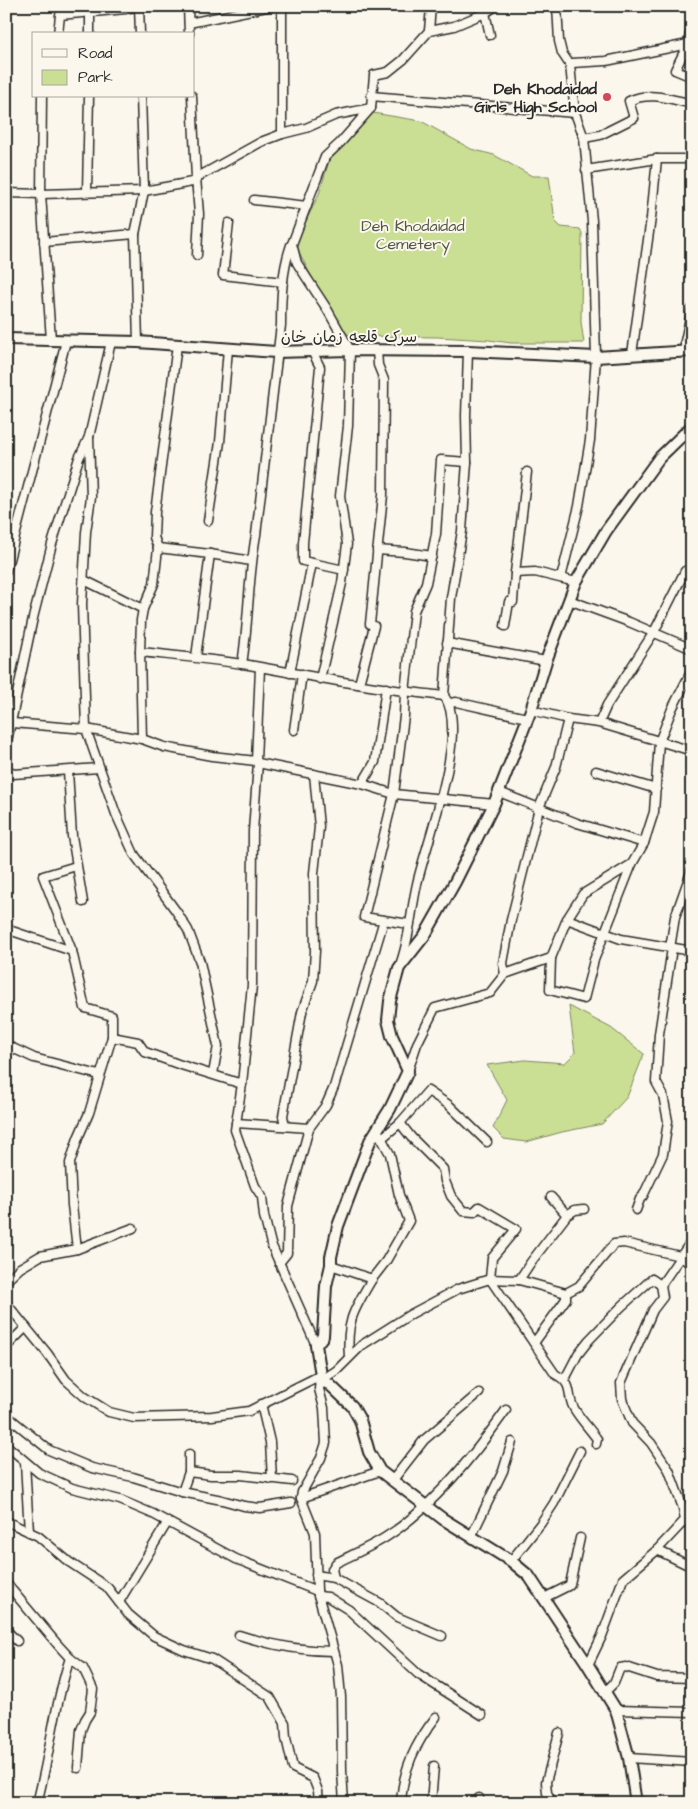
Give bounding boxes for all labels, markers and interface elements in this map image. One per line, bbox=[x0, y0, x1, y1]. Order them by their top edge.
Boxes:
legend bbox=[32, 32, 195, 98]
text: Road bbox=[78, 43, 113, 64]
text: Park bbox=[78, 67, 113, 88]
place label: Deh Khodaidad Girls High School bbox=[474, 78, 598, 120]
marker: Deh Khodaidad Girls High School bbox=[601, 91, 613, 103]
park label: Deh Khodaidad Cemetery bbox=[361, 215, 465, 256]
street label: سرک قلعه زمان خان bbox=[281, 326, 417, 348]

